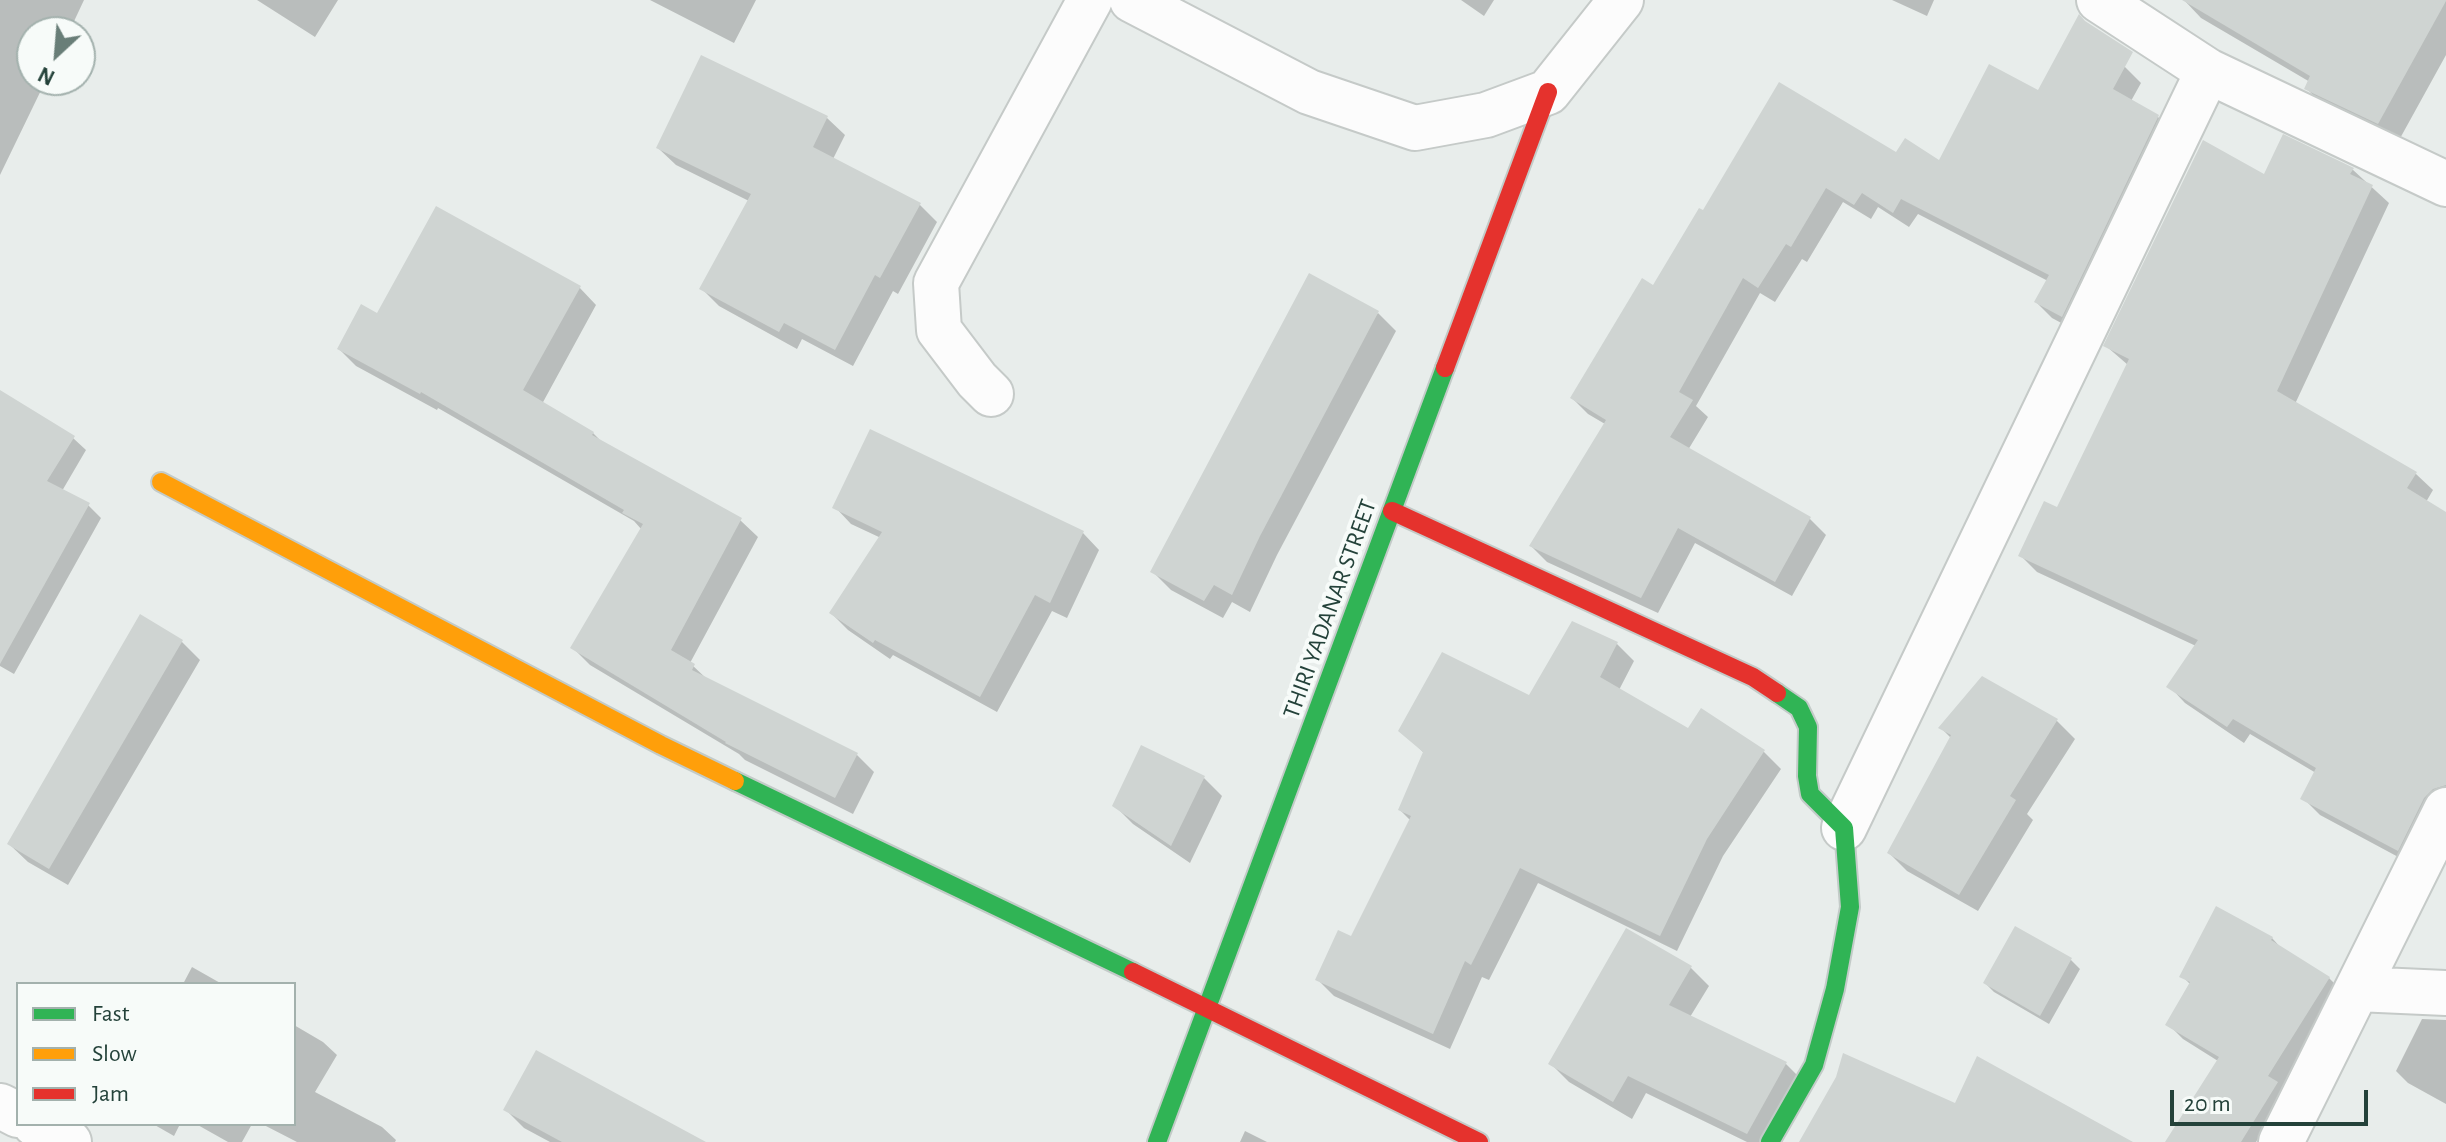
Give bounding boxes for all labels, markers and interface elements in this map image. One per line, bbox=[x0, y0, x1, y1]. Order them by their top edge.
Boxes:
north arrow bbox=[16, 16, 96, 96]
text: N bbox=[35, 63, 58, 89]
street label: THIRI YADANAR STREET bbox=[1277, 495, 1383, 723]
legend bbox=[16, 982, 296, 1126]
text: Fast bbox=[92, 1002, 129, 1026]
text: Slow bbox=[92, 1042, 137, 1066]
scale bar bbox=[2174, 1074, 2372, 1124]
text: Jam bbox=[92, 1082, 129, 1106]
text: 20 m bbox=[2184, 1092, 2231, 1116]

